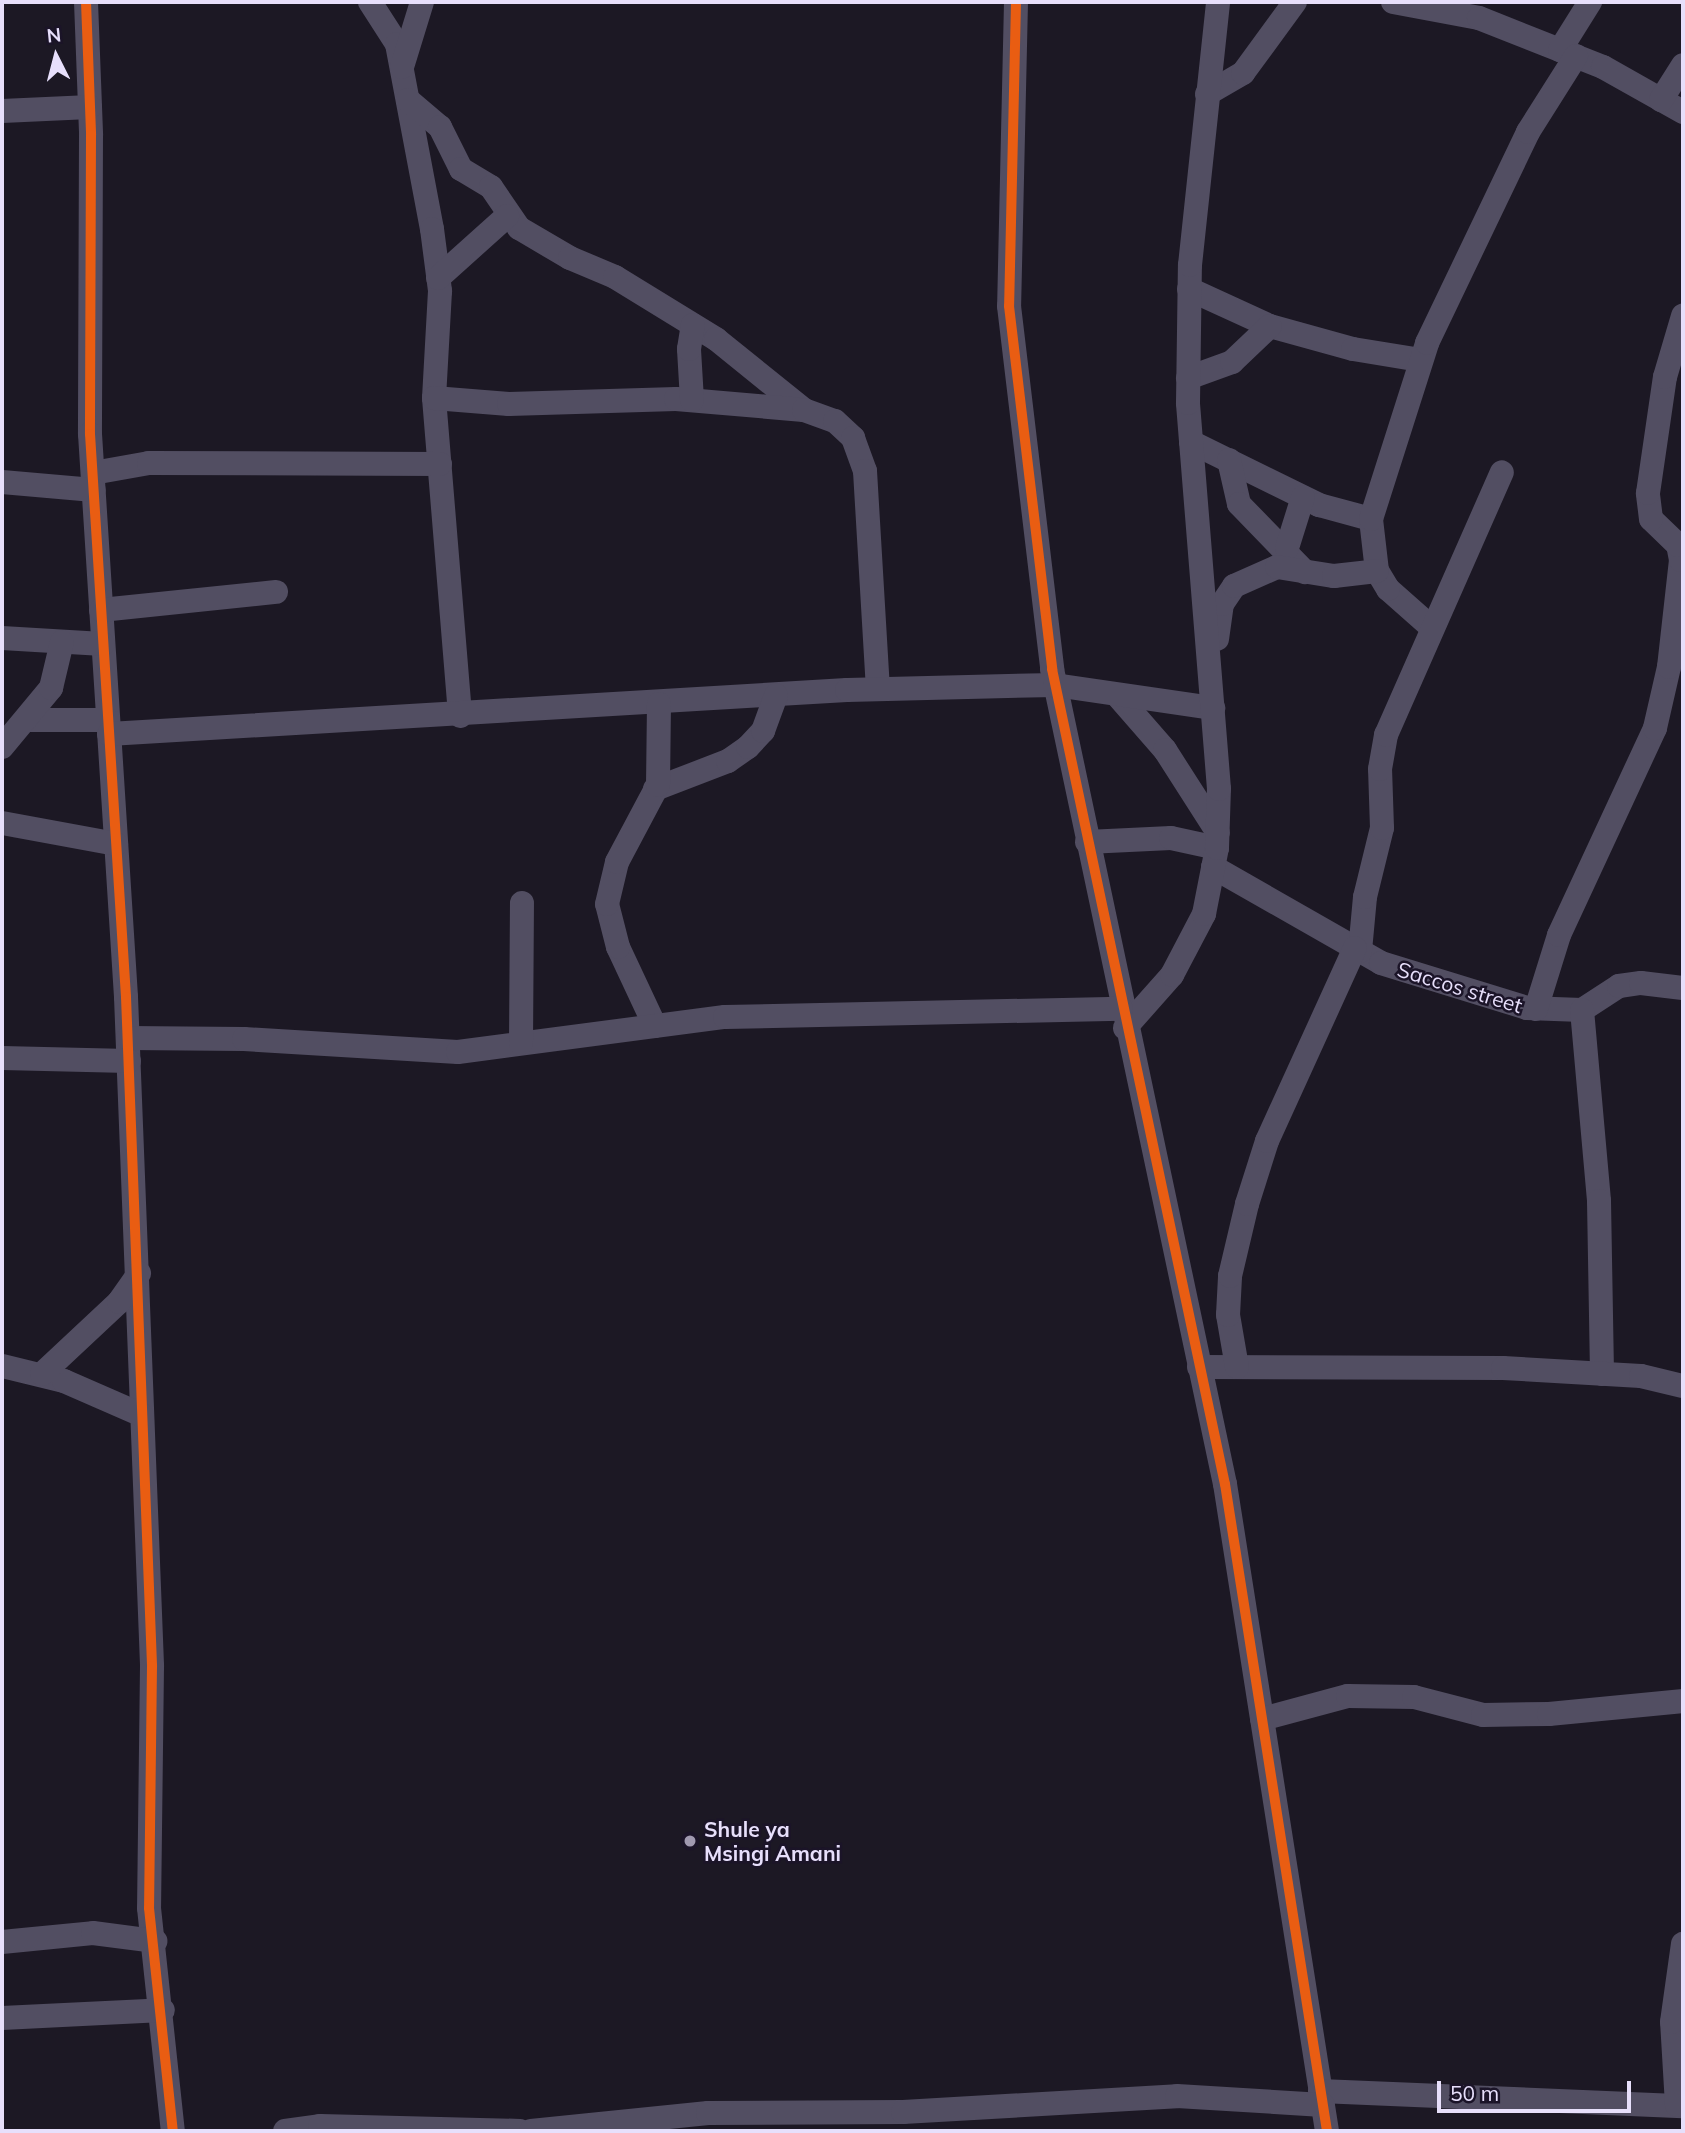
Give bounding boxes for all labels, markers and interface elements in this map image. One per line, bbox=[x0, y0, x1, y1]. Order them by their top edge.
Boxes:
north arrow bbox=[21, 21, 91, 91]
text: N bbox=[45, 22, 62, 48]
street label: Saccos street bbox=[1395, 956, 1525, 1018]
place label: Shule ya Msingi Amani bbox=[704, 1816, 841, 1866]
marker: Shule ya Msingi Amani bbox=[682, 1833, 698, 1849]
scale bar bbox=[1440, 2066, 1634, 2110]
text: 50 m bbox=[1450, 2080, 1499, 2106]

